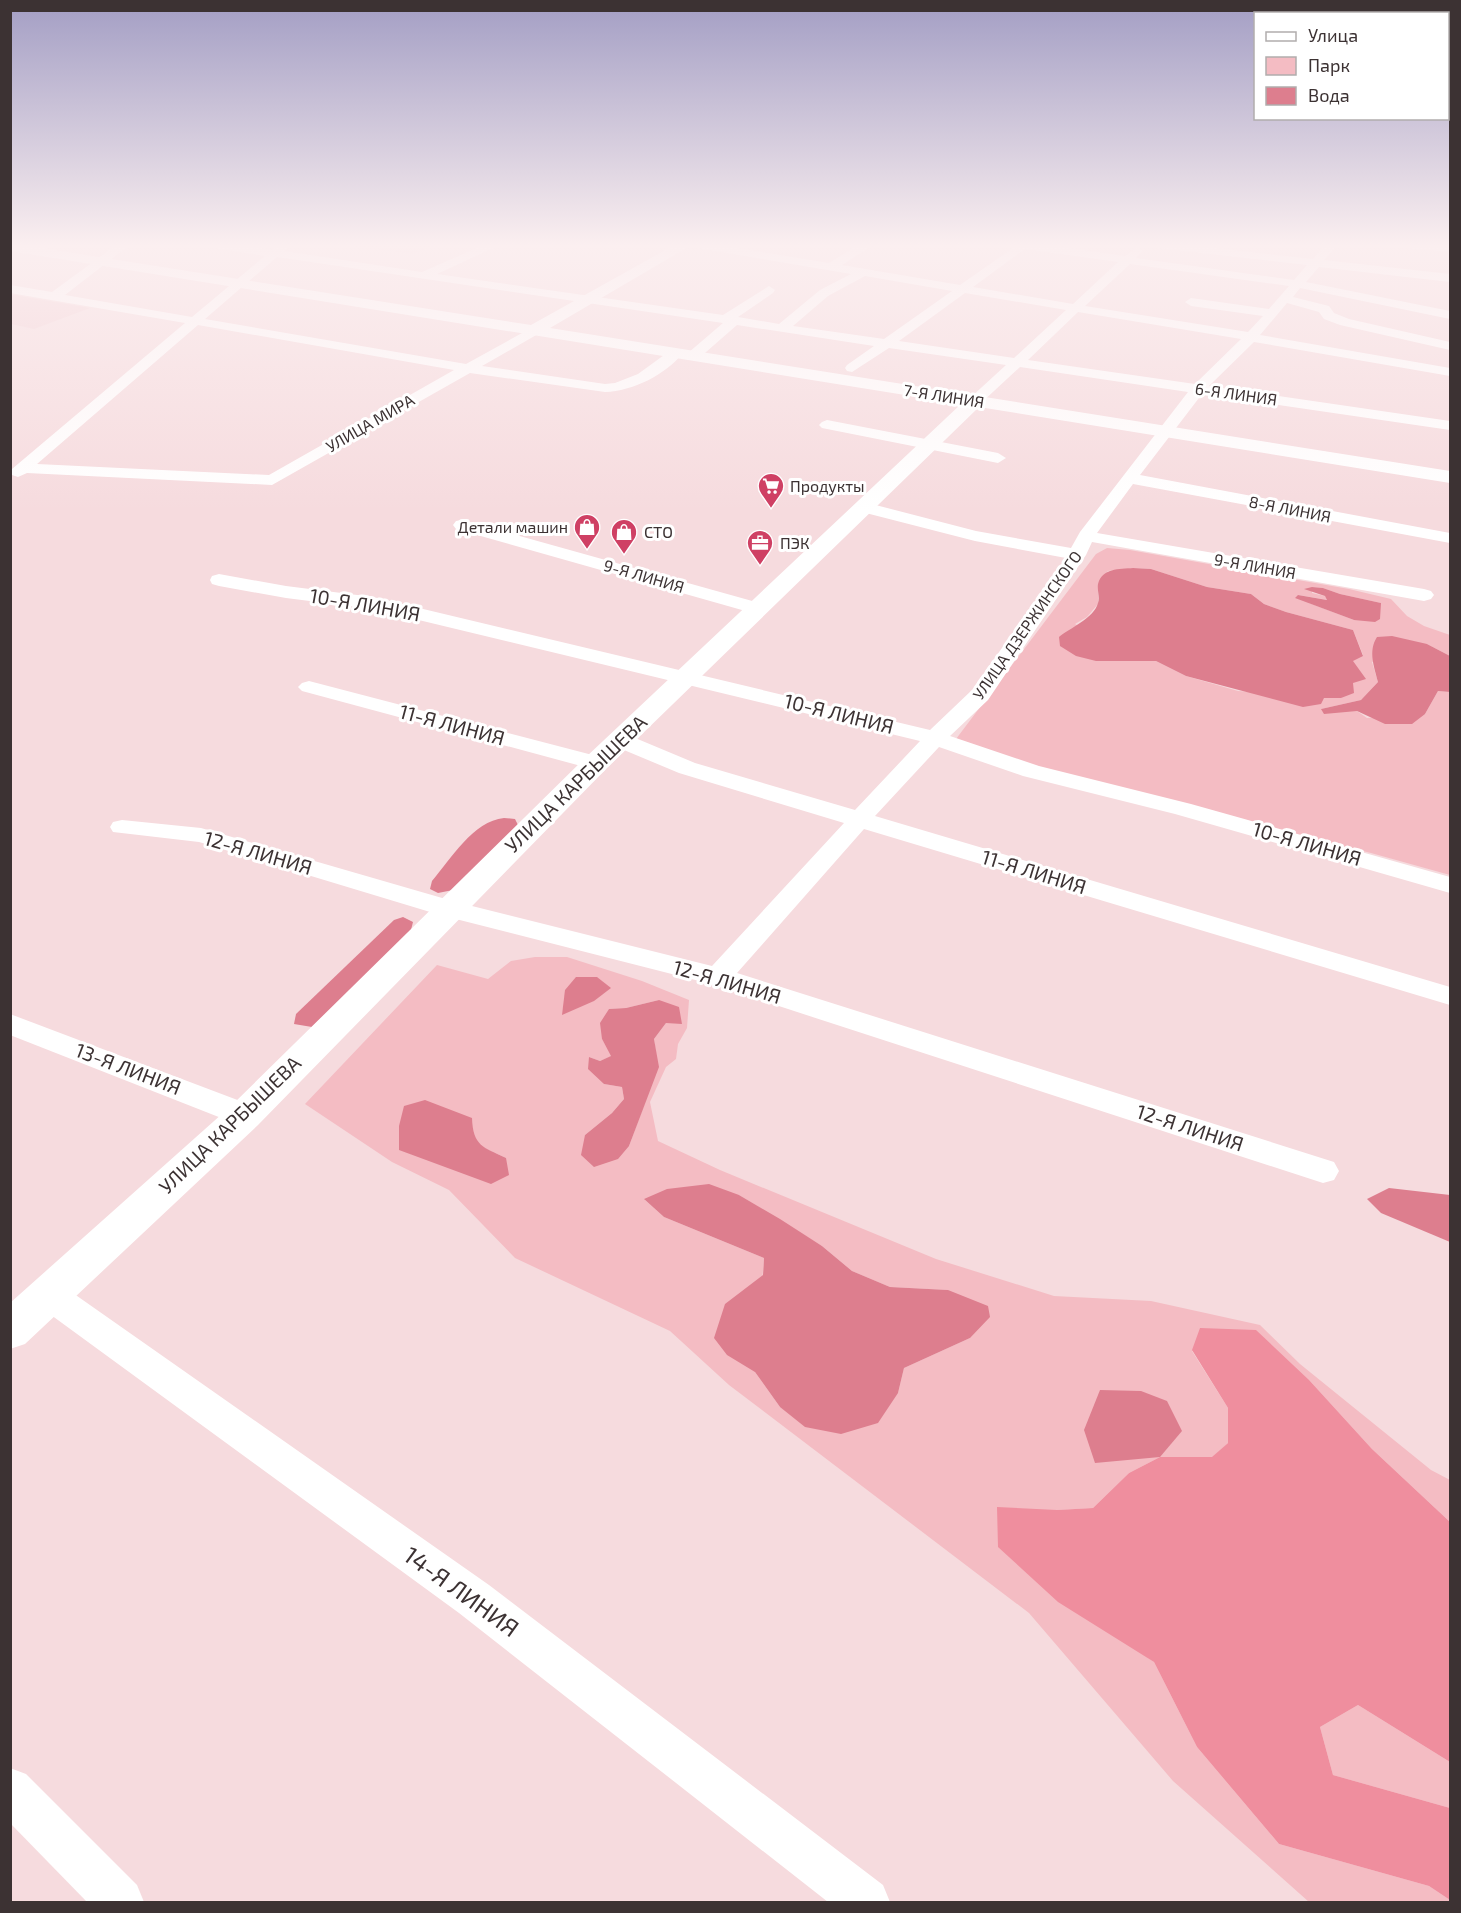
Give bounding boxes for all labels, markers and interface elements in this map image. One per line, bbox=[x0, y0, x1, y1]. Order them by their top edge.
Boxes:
legend bbox=[1254, 12, 1449, 120]
text: Улица bbox=[1308, 24, 1358, 46]
text: Парк bbox=[1308, 54, 1350, 76]
text: Вода bbox=[1308, 84, 1350, 106]
street label: 6-Я ЛИНИЯ bbox=[1194, 378, 1278, 409]
street label: 7-Я ЛИНИЯ bbox=[902, 380, 986, 411]
street label: УЛИЦА МИРА bbox=[322, 390, 417, 456]
supermarket icon: Продукты bbox=[756, 471, 786, 509]
place label: Продукты bbox=[790, 476, 865, 496]
street label: 8-Я ЛИНИЯ bbox=[1247, 491, 1333, 526]
shop icon: Детали машин bbox=[572, 512, 602, 550]
place label: Детали машин bbox=[458, 517, 568, 536]
shop icon: СТО bbox=[609, 517, 639, 555]
place label: СТО bbox=[644, 522, 673, 541]
office icon: ПЭК bbox=[745, 528, 775, 566]
place label: ПЭК bbox=[780, 533, 810, 552]
street label: УЛИЦА ДЗЕРЖИНСКОГО bbox=[968, 547, 1085, 703]
street label: 9-Я ЛИНИЯ bbox=[1213, 549, 1297, 582]
street label: 9-Я ЛИНИЯ bbox=[602, 555, 687, 596]
street label: 10-Я ЛИНИЯ bbox=[308, 582, 422, 626]
street label: 10-Я ЛИНИЯ bbox=[782, 688, 896, 738]
street label: 11-Я ЛИНИЯ bbox=[397, 698, 507, 750]
street label: УЛИЦА КАРБЫШЕВА bbox=[499, 709, 652, 857]
street label: 10-Я ЛИНИЯ bbox=[1250, 816, 1364, 870]
street label: 12-Я ЛИНИЯ bbox=[202, 825, 315, 879]
street label: 11-Я ЛИНИЯ bbox=[979, 844, 1089, 898]
street label: 12-Я ЛИНИЯ bbox=[671, 954, 784, 1008]
street label: 13-Я ЛИНИЯ bbox=[72, 1037, 185, 1099]
street label: УЛИЦА КАРБЫШЕВА bbox=[153, 1050, 306, 1198]
street label: 12-Я ЛИНИЯ bbox=[1134, 1098, 1247, 1156]
street label: 14-Я ЛИНИЯ bbox=[399, 1539, 525, 1642]

